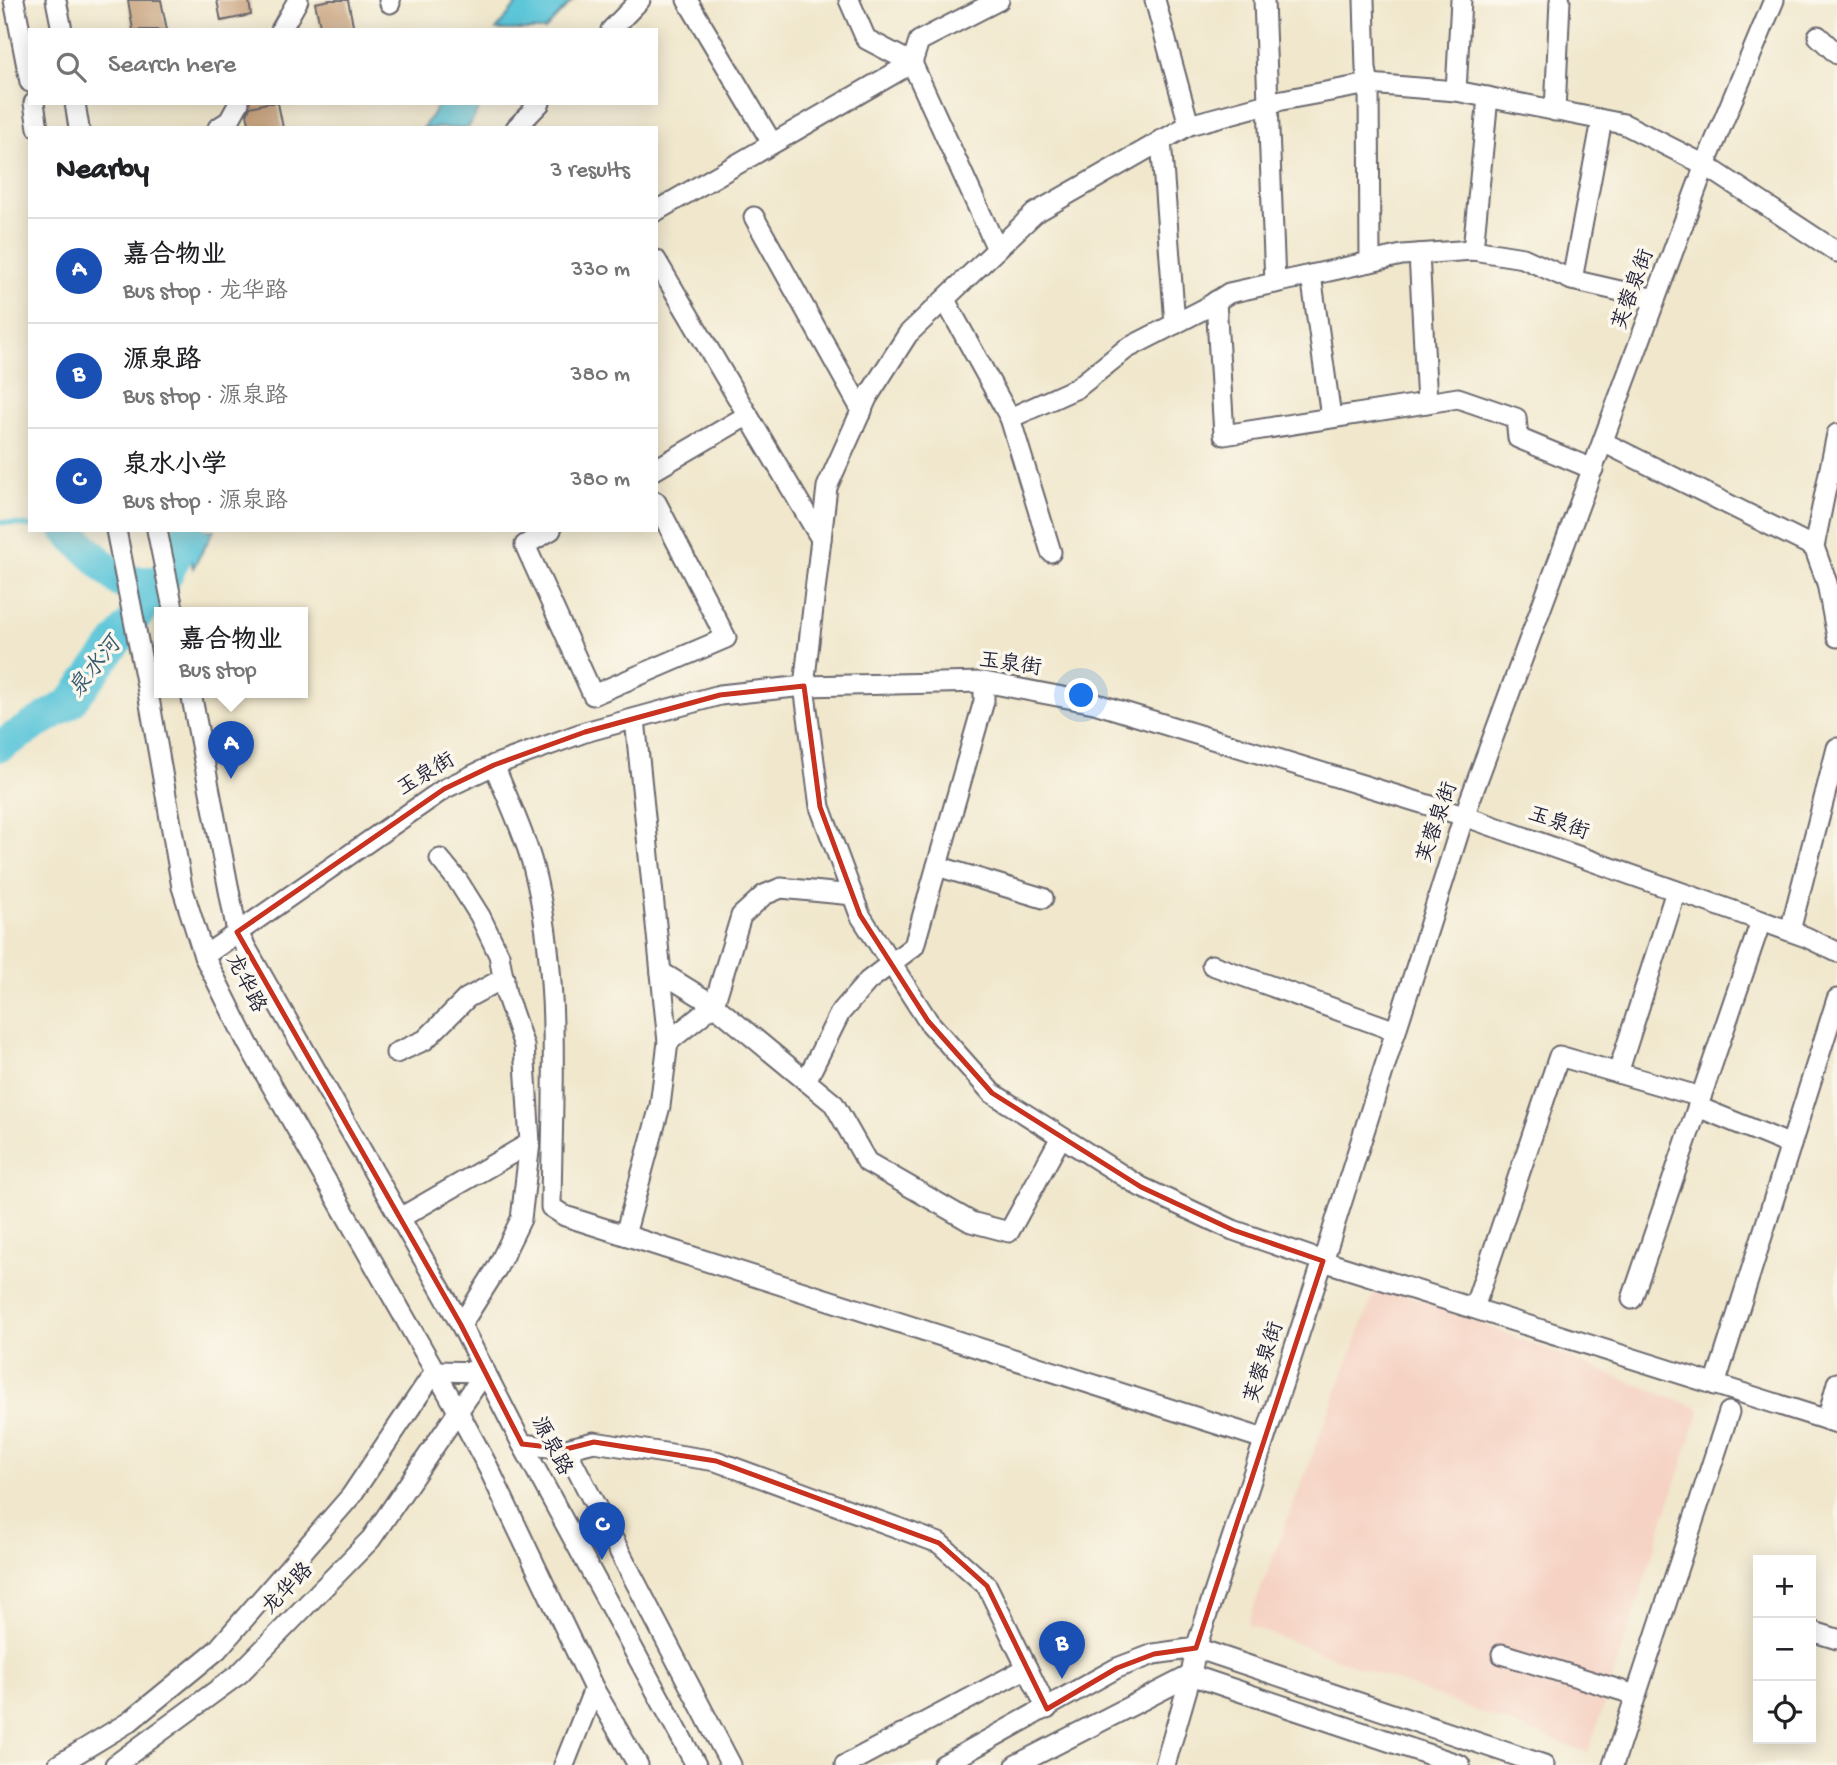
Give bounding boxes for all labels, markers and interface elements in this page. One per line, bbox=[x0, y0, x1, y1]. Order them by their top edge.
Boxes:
search box bbox=[28, 28, 658, 105]
icon: search bbox=[52, 48, 90, 86]
text: Search here bbox=[108, 51, 236, 82]
text: Nearby bbox=[56, 154, 149, 189]
text: 3 results bbox=[550, 158, 630, 185]
text: 嘉合物业 bbox=[123, 242, 227, 273]
street label: 芙蓉泉街 bbox=[1607, 246, 1661, 334]
text: A bbox=[72, 257, 86, 284]
text: 330 m bbox=[571, 257, 630, 284]
text: Bus stop · 龙华路 bbox=[123, 279, 288, 306]
text: 源泉路 bbox=[123, 347, 201, 378]
text: B bbox=[73, 362, 85, 389]
text: 380 m bbox=[571, 362, 630, 389]
text: Bus stop · 源泉路 bbox=[123, 384, 288, 411]
text: 泉水小学 bbox=[123, 452, 227, 483]
text: C bbox=[73, 467, 85, 494]
text: 380 m bbox=[571, 467, 630, 494]
text: Bus stop · 源泉路 bbox=[123, 489, 288, 516]
popup bbox=[154, 607, 308, 698]
text: 嘉合物业 bbox=[179, 627, 283, 658]
water label: 泉水河 bbox=[63, 629, 130, 703]
street label: 玉泉街 bbox=[977, 647, 1043, 683]
text: Bus stop bbox=[179, 658, 257, 685]
your location bbox=[1064, 678, 1098, 712]
pin: A bbox=[208, 721, 254, 779]
street label: 玉泉街 bbox=[393, 747, 460, 803]
street label: 芙蓉泉街 bbox=[1412, 779, 1464, 867]
street label: 玉泉街 bbox=[1524, 801, 1593, 847]
street label: 龙华路 bbox=[219, 949, 271, 1018]
street label: 芙蓉泉街 bbox=[1239, 1319, 1291, 1407]
street label: 源泉路 bbox=[524, 1412, 578, 1481]
pin: C bbox=[579, 1502, 625, 1560]
map controls bbox=[1753, 1555, 1816, 1744]
button: + bbox=[1753, 1555, 1816, 1618]
street label: 龙华路 bbox=[257, 1557, 320, 1621]
button: − bbox=[1753, 1618, 1816, 1681]
pin: B bbox=[1039, 1621, 1085, 1679]
button: locate bbox=[1753, 1681, 1816, 1744]

